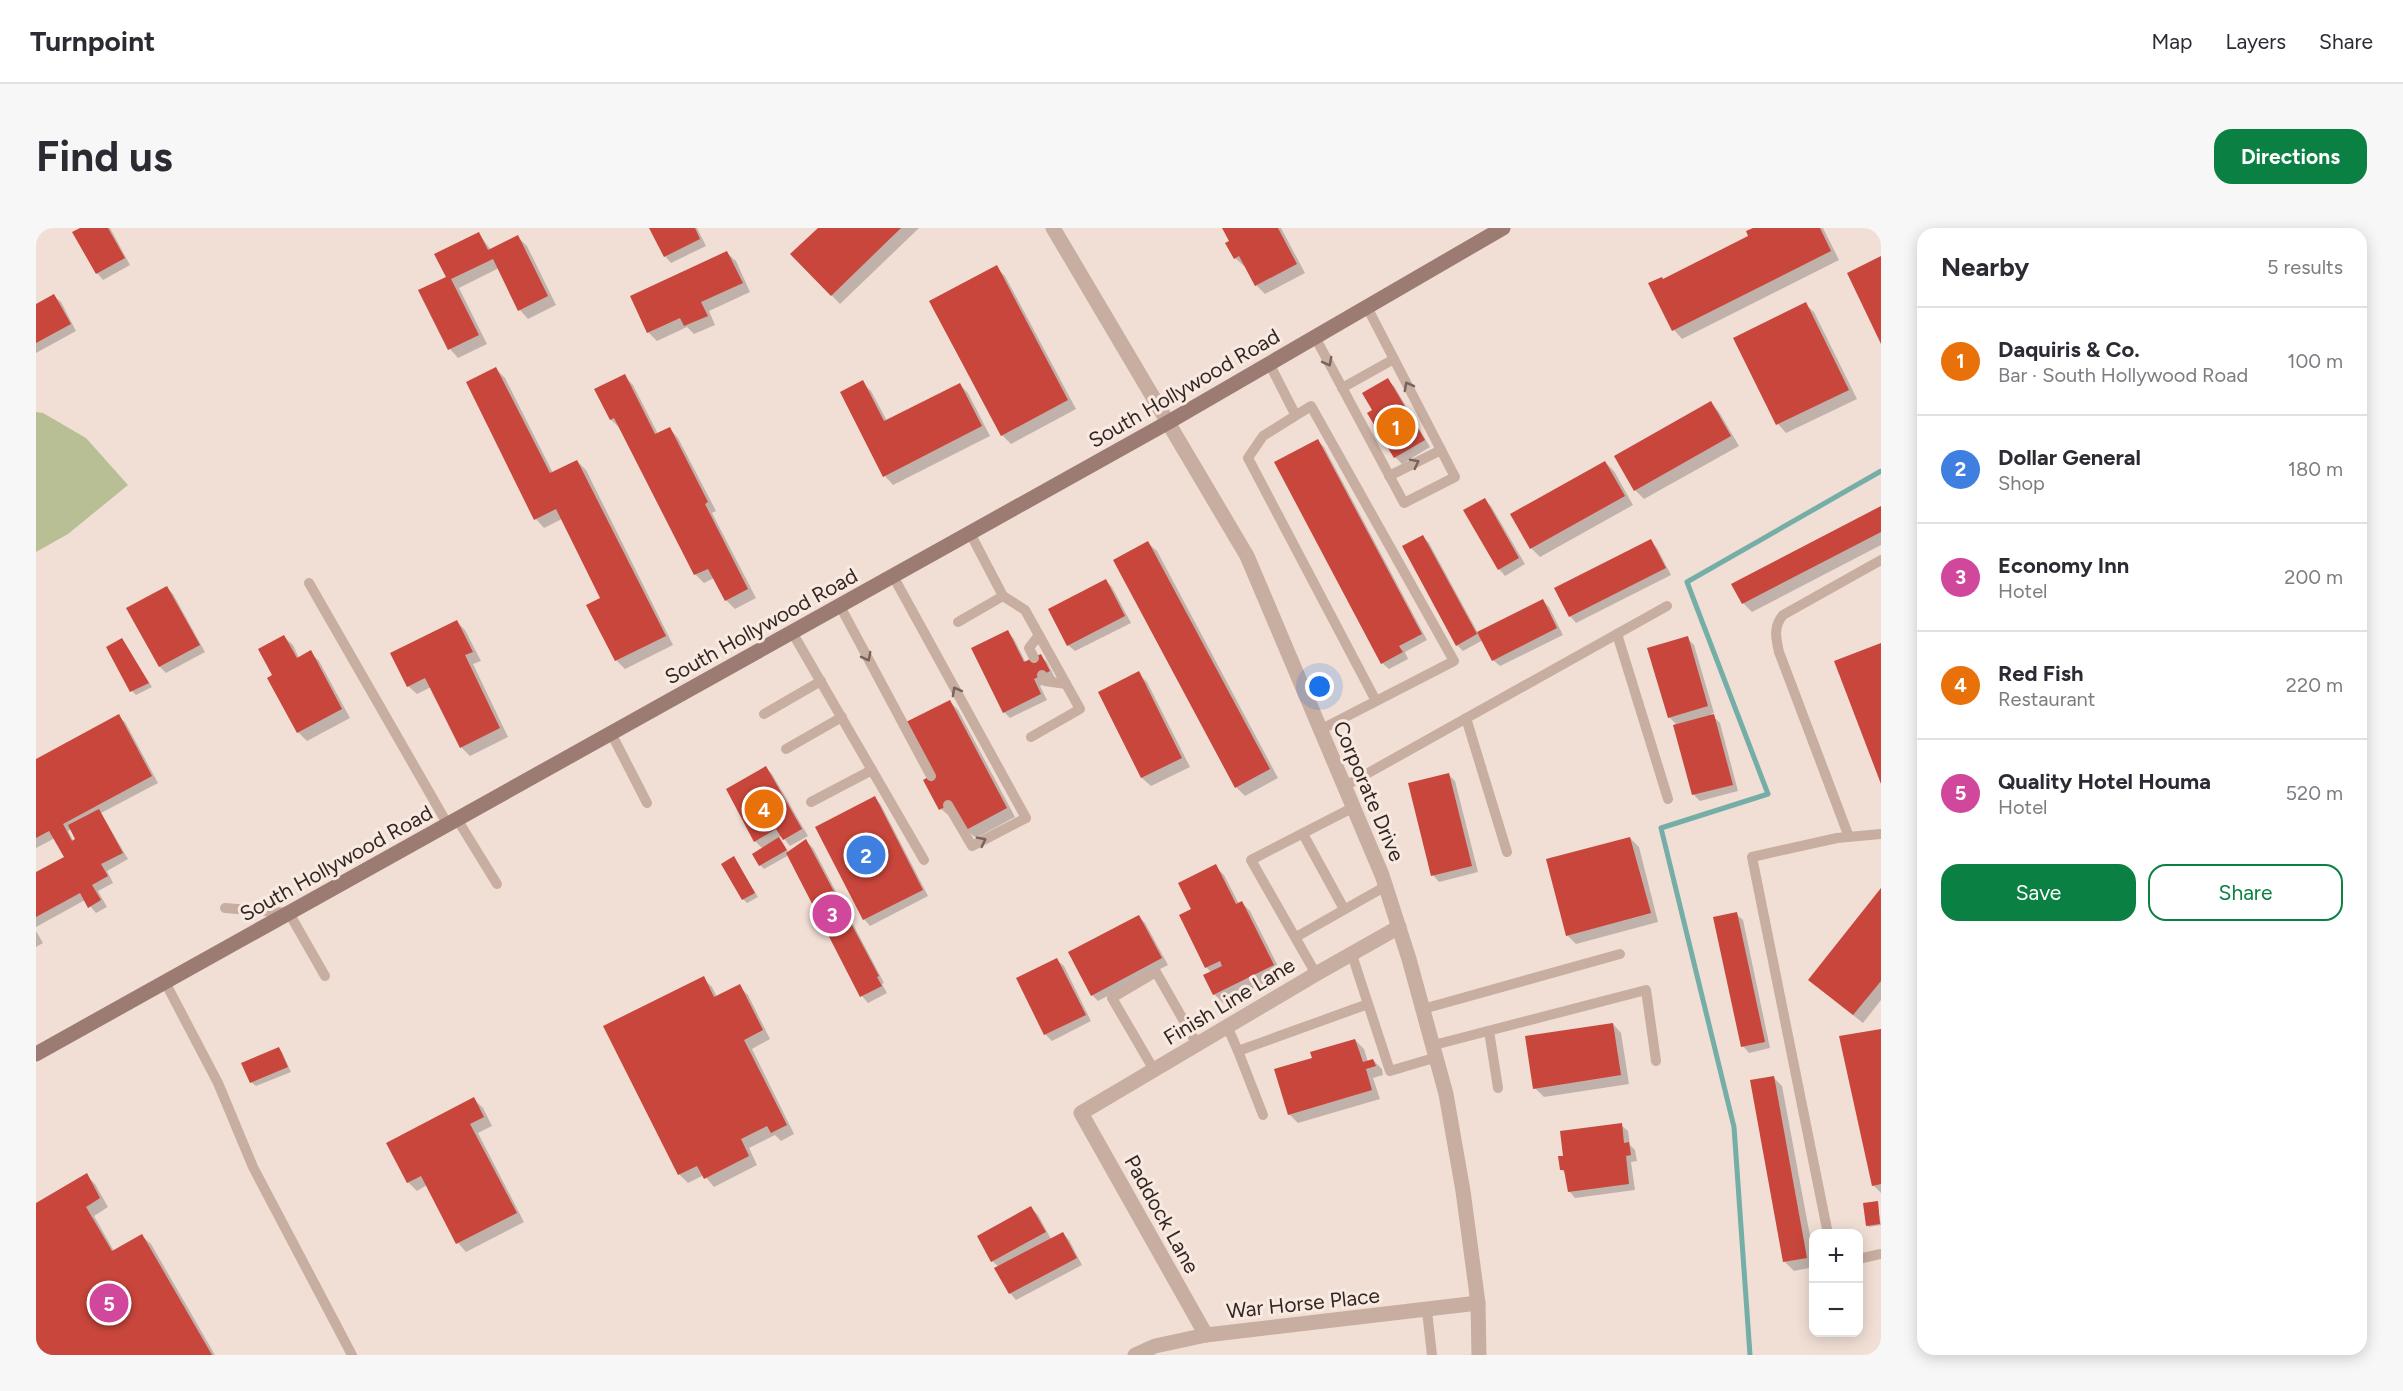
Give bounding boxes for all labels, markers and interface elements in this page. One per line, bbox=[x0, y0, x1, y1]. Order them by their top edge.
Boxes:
text: Turnpoint bbox=[30, 24, 155, 58]
text: Map bbox=[2152, 29, 2192, 54]
text: Layers bbox=[2225, 29, 2286, 54]
text: Share bbox=[2319, 29, 2373, 54]
button: Directions bbox=[2214, 129, 2367, 184]
text: Find us bbox=[36, 131, 173, 182]
text: Nearby bbox=[1941, 251, 2029, 283]
text: 5 results bbox=[2267, 255, 2343, 279]
street label: South Hollywood Road bbox=[1084, 323, 1284, 453]
text: Daquiris & Co. bbox=[1998, 336, 2140, 363]
text: 1 bbox=[1956, 349, 1965, 373]
text: 100 m bbox=[2287, 349, 2343, 373]
one-way arrow bbox=[1321, 356, 1332, 366]
text: Bar · South Hollywood Road bbox=[1998, 363, 2248, 387]
one-way arrow bbox=[1404, 382, 1415, 392]
pin: 1 bbox=[1376, 404, 1416, 450]
text: Dollar General bbox=[1998, 444, 2141, 471]
text: 2 bbox=[1955, 457, 1966, 481]
text: 180 m bbox=[2288, 457, 2343, 481]
one-way arrow bbox=[1409, 459, 1419, 470]
text: Shop bbox=[1998, 471, 2045, 495]
text: Economy Inn bbox=[1998, 552, 2129, 579]
street label: South Hollywood Road bbox=[660, 563, 862, 689]
text: 3 bbox=[1955, 565, 1966, 589]
text: 200 m bbox=[2284, 565, 2343, 589]
text: Hotel bbox=[1998, 579, 2047, 603]
one-way arrow bbox=[860, 651, 871, 661]
text: Red Fish bbox=[1998, 660, 2083, 687]
your location bbox=[1305, 672, 1334, 701]
text: 4 bbox=[1954, 673, 1967, 697]
text: 220 m bbox=[2286, 673, 2343, 697]
one-way arrow bbox=[952, 686, 963, 697]
text: Restaurant bbox=[1998, 687, 2095, 711]
street label: Corporate Drive bbox=[1328, 717, 1410, 865]
text: Quality Hotel Houma bbox=[1998, 768, 2211, 795]
text: 5 bbox=[1955, 781, 1966, 805]
text: 520 m bbox=[2286, 781, 2343, 805]
pin: 4 bbox=[744, 786, 784, 832]
text: Hotel bbox=[1998, 795, 2047, 819]
street label: South Hollywood Road bbox=[235, 800, 437, 926]
pin: 2 bbox=[846, 832, 886, 878]
one-way arrow bbox=[975, 837, 986, 848]
button: Save bbox=[1941, 864, 2136, 921]
button: Share bbox=[2148, 864, 2343, 921]
pin: 3 bbox=[812, 892, 852, 936]
street label: Finish Line Lane bbox=[1159, 952, 1299, 1050]
street label: Paddock Lane bbox=[1119, 1151, 1205, 1277]
map controls bbox=[1809, 1229, 1863, 1337]
button: + bbox=[1809, 1229, 1863, 1283]
pin: 5 bbox=[90, 1280, 128, 1326]
street label: War Horse Place bbox=[1225, 1283, 1381, 1323]
button: − bbox=[1809, 1283, 1863, 1337]

